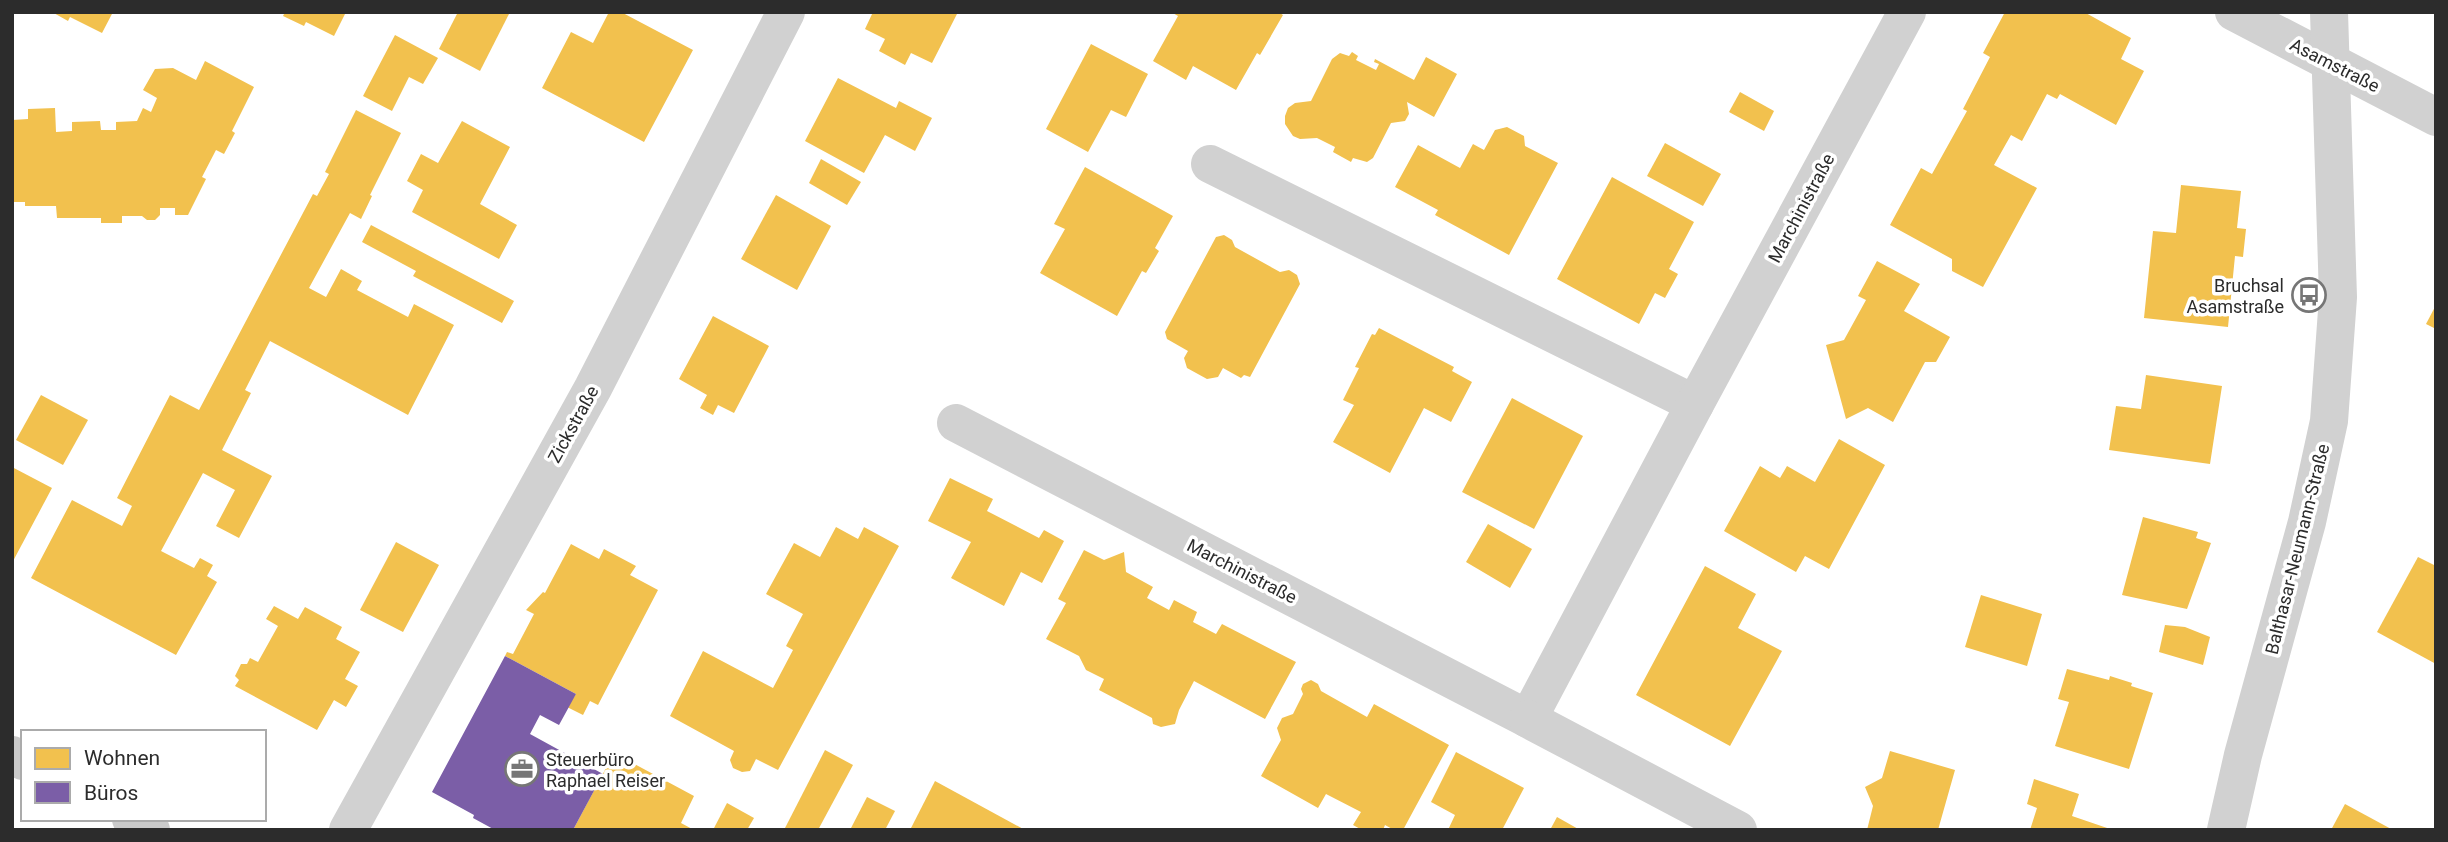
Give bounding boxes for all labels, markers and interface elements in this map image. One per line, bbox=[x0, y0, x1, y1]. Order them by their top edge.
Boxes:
street label: Asamstraße bbox=[2287, 33, 2383, 97]
street label: Marchinistraße bbox=[1763, 150, 1839, 266]
place label: Bruchsal Asamstraße bbox=[2186, 275, 2284, 317]
bus stop icon: Bruchsal Asamstraße bbox=[2290, 276, 2328, 314]
street label: Zickstraße bbox=[543, 382, 603, 466]
street label: Balthasar-Neumann-Straße bbox=[2261, 442, 2333, 656]
street label: Marchinistraße bbox=[1184, 534, 1300, 608]
legend bbox=[21, 730, 266, 821]
text: Wohnen bbox=[84, 746, 160, 770]
place label: Steuerbüro Raphael Reiser bbox=[546, 749, 665, 791]
office icon: Steuerbüro Raphael Reiser bbox=[503, 750, 541, 788]
text: Büros bbox=[84, 781, 138, 805]

